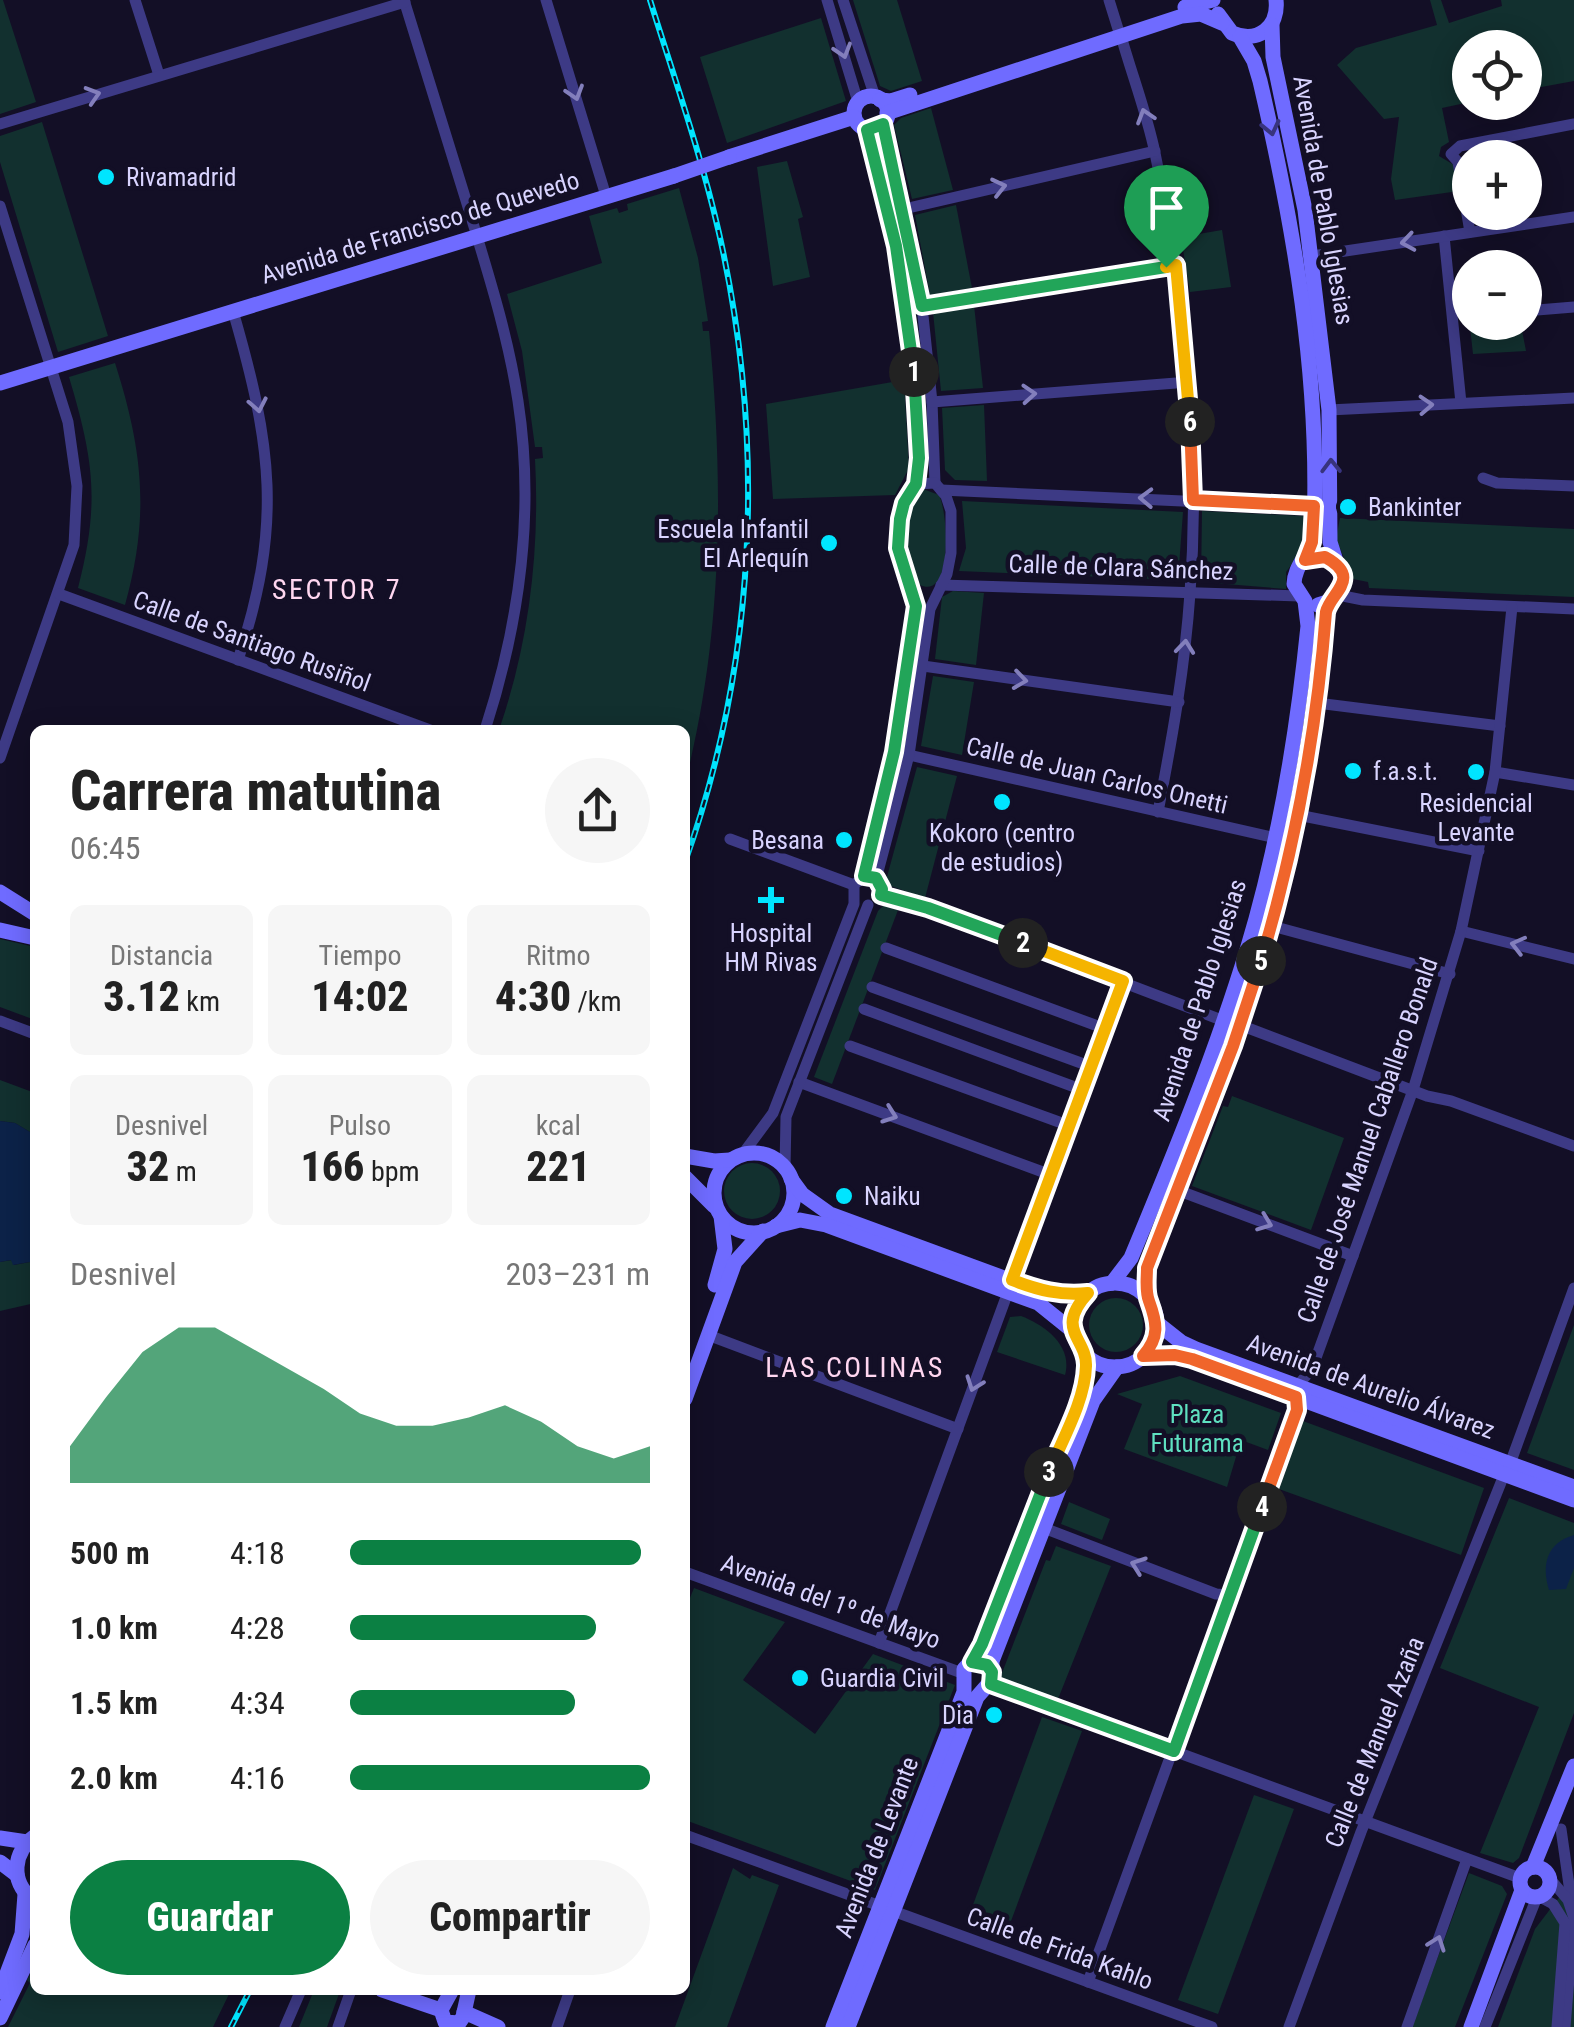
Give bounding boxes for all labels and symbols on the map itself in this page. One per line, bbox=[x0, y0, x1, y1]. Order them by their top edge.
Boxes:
one-way arrow bbox=[831, 42, 852, 59]
street label: Avenida de Pablo Iglesias bbox=[1287, 73, 1360, 327]
one-way arrow bbox=[563, 84, 584, 101]
one-way arrow bbox=[84, 86, 101, 107]
one-way arrow bbox=[1136, 109, 1157, 126]
one-way arrow bbox=[1259, 119, 1280, 136]
place label: Rivamadrid bbox=[126, 163, 236, 192]
street label: Avenida de Francisco de Quevedo bbox=[258, 165, 583, 290]
pin bbox=[1124, 165, 1209, 268]
marker: Rivamadrid bbox=[95, 166, 117, 188]
one-way arrow bbox=[990, 178, 1007, 199]
one-way arrow bbox=[1400, 230, 1417, 251]
pin: 1 bbox=[889, 347, 939, 397]
one-way arrow bbox=[1022, 384, 1038, 405]
one-way arrow bbox=[1419, 395, 1435, 416]
one-way arrow bbox=[247, 397, 268, 414]
pin: 6 bbox=[1165, 397, 1215, 447]
one-way arrow bbox=[1320, 458, 1341, 474]
one-way arrow bbox=[1138, 488, 1154, 509]
place label: Bankinter bbox=[1368, 493, 1462, 522]
marker: Bankinter bbox=[1337, 496, 1359, 518]
place label: Escuela Infantil El Arlequín bbox=[657, 515, 809, 573]
marker: Escuela Infantil El Arlequín bbox=[818, 532, 840, 554]
street label: Calle de Clara Sánchez bbox=[1008, 549, 1234, 586]
district label: SECTOR 7 bbox=[272, 573, 402, 606]
street label: Calle de Santiago Rusiñol bbox=[129, 585, 375, 698]
one-way arrow bbox=[1173, 638, 1195, 654]
one-way arrow bbox=[1011, 668, 1028, 689]
street label: Calle de Juan Carlos Onetti bbox=[963, 731, 1230, 820]
place label: f.a.s.t. bbox=[1373, 757, 1438, 786]
marker: f.a.s.t. bbox=[1342, 760, 1364, 782]
marker: Residencial Levante bbox=[1465, 761, 1487, 783]
place label: Residencial Levante bbox=[1419, 789, 1533, 847]
marker: Kokoro (centro de estudios) bbox=[991, 791, 1013, 813]
place label: Kokoro (centro de estudios) bbox=[929, 819, 1075, 877]
place label: Besana bbox=[751, 826, 824, 855]
marker: Besana bbox=[833, 829, 855, 851]
street label: Avenida de Pablo Iglesias bbox=[1147, 876, 1252, 1125]
marker: Hospital HM Rivas bbox=[758, 887, 784, 913]
pin: 2 bbox=[998, 918, 1048, 968]
place label: Hospital HM Rivas bbox=[724, 919, 818, 977]
pin: 5 bbox=[1236, 936, 1286, 986]
one-way arrow bbox=[1510, 936, 1527, 957]
street label: Calle de José Manuel Caballero Bonald bbox=[1291, 954, 1444, 1327]
one-way arrow bbox=[881, 1104, 898, 1124]
place label: Naiku bbox=[864, 1182, 921, 1211]
marker: Naiku bbox=[833, 1185, 855, 1207]
one-way arrow bbox=[1255, 1211, 1272, 1232]
street label: Avenida de Aurelio Álvarez bbox=[1243, 1327, 1499, 1445]
district label: LAS COLINAS bbox=[765, 1351, 945, 1384]
one-way arrow bbox=[965, 1374, 986, 1391]
park label: Plaza Futurama bbox=[1150, 1400, 1244, 1458]
pin: 3 bbox=[1024, 1447, 1074, 1497]
pin: 4 bbox=[1237, 1482, 1287, 1532]
street label: Avenida del 1º de Mayo bbox=[717, 1548, 944, 1655]
one-way arrow bbox=[1130, 1556, 1147, 1577]
street label: Calle de Manuel Azaña bbox=[1319, 1633, 1430, 1852]
place label: Guardia Civil bbox=[820, 1664, 944, 1693]
marker: Guardia Civil bbox=[789, 1667, 811, 1689]
place label: Dia bbox=[942, 1701, 974, 1730]
marker: Dia bbox=[983, 1704, 1005, 1726]
street label: Avenida de Levante bbox=[829, 1753, 924, 1942]
street label: Calle de Frida Kahlo bbox=[963, 1901, 1157, 1996]
one-way arrow bbox=[1425, 1935, 1445, 1952]

